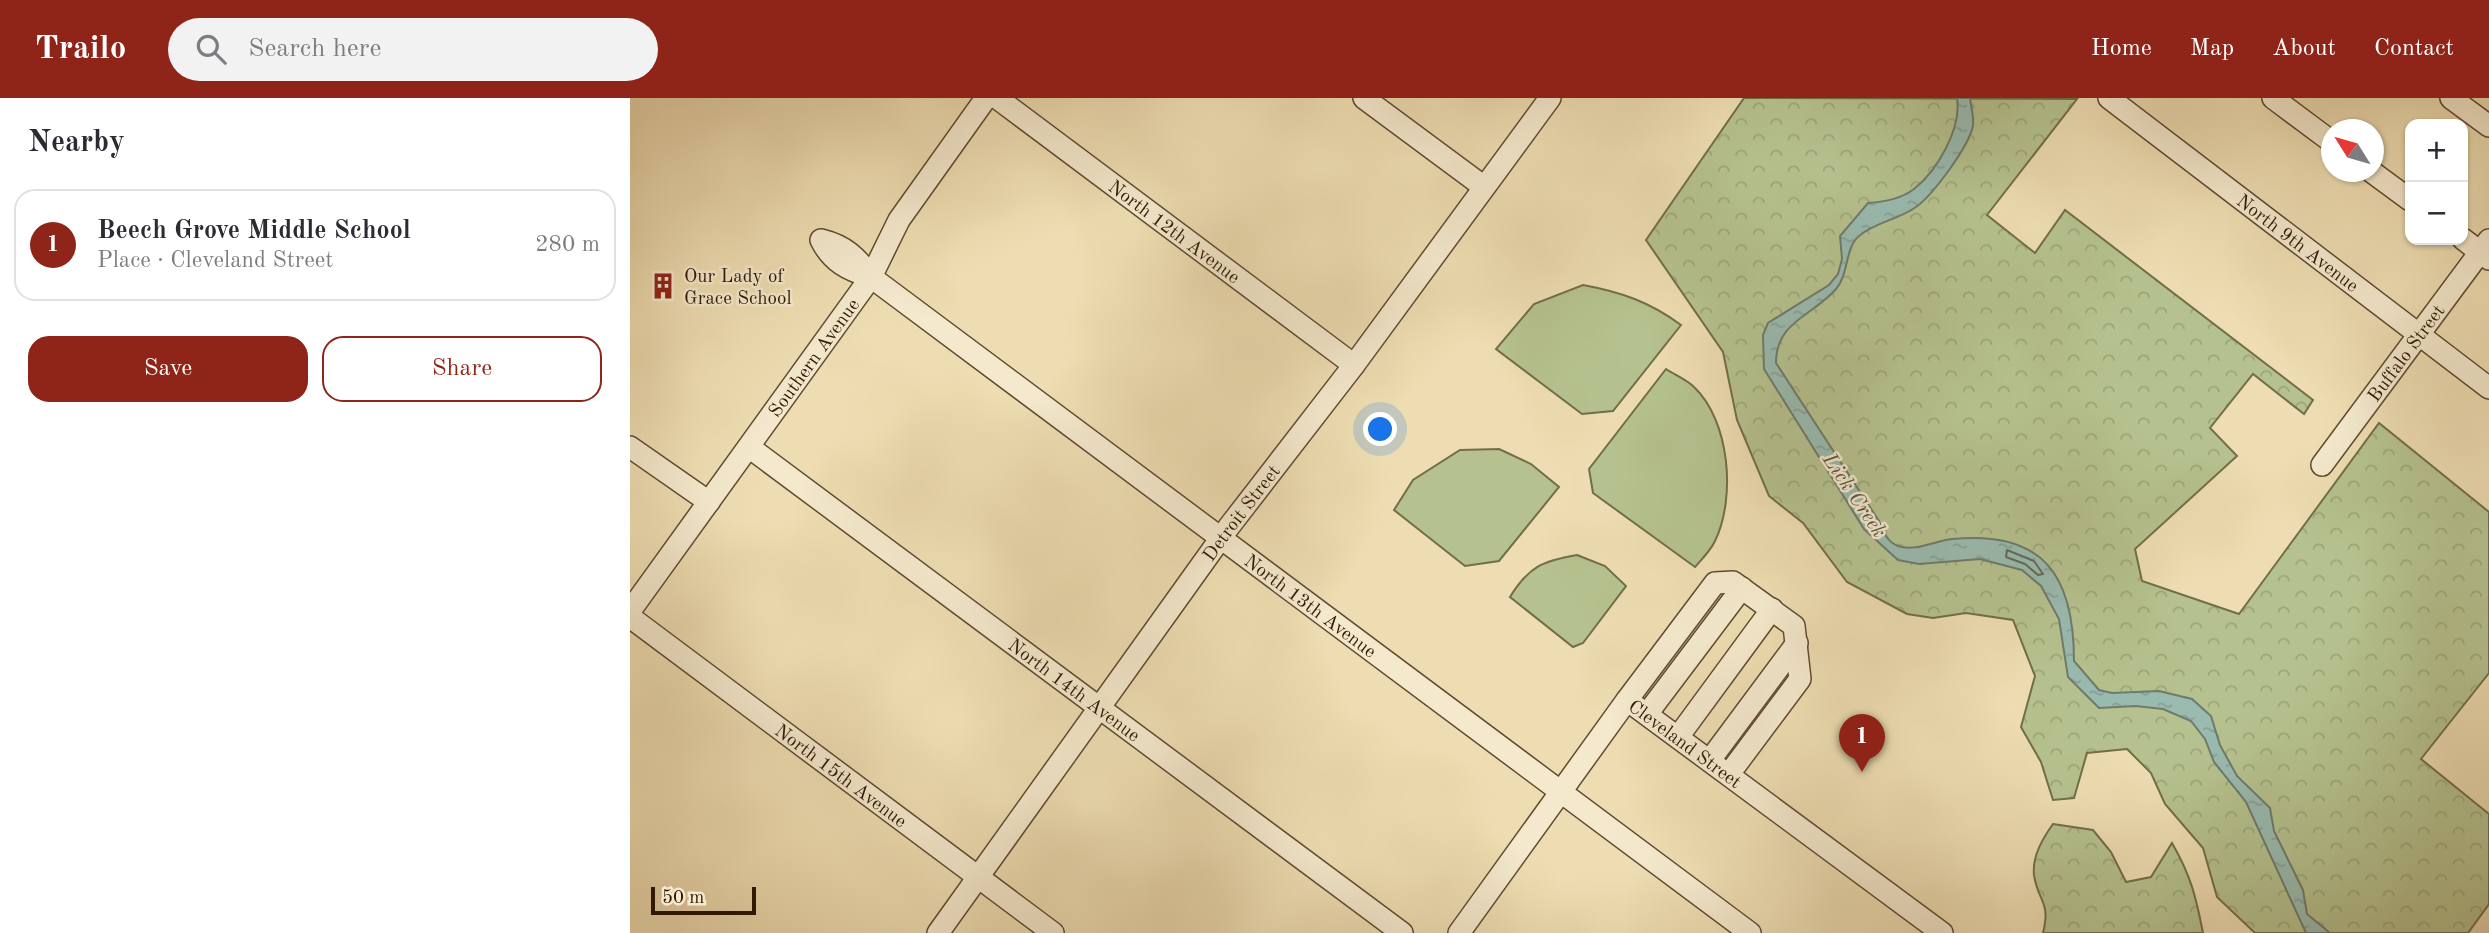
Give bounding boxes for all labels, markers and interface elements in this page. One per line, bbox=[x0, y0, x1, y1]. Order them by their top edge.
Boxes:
search box bbox=[168, 18, 658, 81]
icon: search bbox=[192, 30, 230, 68]
text: Trailo bbox=[35, 33, 126, 66]
text: Search here bbox=[248, 36, 381, 62]
text: Home bbox=[2091, 37, 2152, 61]
text: Map bbox=[2190, 37, 2234, 61]
text: About bbox=[2272, 37, 2336, 61]
text: Contact bbox=[2374, 37, 2454, 61]
north arrow bbox=[2321, 119, 2384, 182]
map controls bbox=[2405, 119, 2468, 245]
button: + bbox=[2405, 119, 2468, 182]
text: Nearby bbox=[28, 128, 125, 158]
street label: North 12th Avenue bbox=[1104, 178, 1243, 288]
button: − bbox=[2405, 182, 2468, 245]
street label: North 9th Avenue bbox=[2232, 192, 2361, 297]
text: Beech Grove Middle School bbox=[97, 218, 411, 244]
text: 1 bbox=[46, 233, 60, 256]
text: 280 m bbox=[535, 233, 600, 256]
text: Place · Cleveland Street bbox=[97, 249, 333, 272]
place label: Our Lady of Grace School bbox=[684, 268, 792, 309]
building icon: Our Lady of Grace School bbox=[648, 271, 678, 301]
street label: Southern Avenue bbox=[766, 296, 864, 421]
street label: Buffalo Street bbox=[2365, 302, 2450, 406]
button: Save bbox=[28, 336, 308, 402]
button: Share bbox=[322, 336, 602, 402]
your location bbox=[1363, 412, 1397, 446]
water label: Lick Creek bbox=[1817, 449, 1890, 542]
street label: Detroit Street bbox=[1200, 463, 1285, 566]
street label: North 13th Avenue bbox=[1240, 552, 1379, 662]
street label: North 14th Avenue bbox=[1004, 636, 1143, 746]
street label: Cleveland Street bbox=[1624, 697, 1744, 793]
pin: 1 bbox=[1839, 714, 1885, 772]
street label: North 15th Avenue bbox=[771, 722, 909, 832]
scale bar bbox=[651, 884, 756, 916]
text: 50 m bbox=[662, 889, 704, 908]

